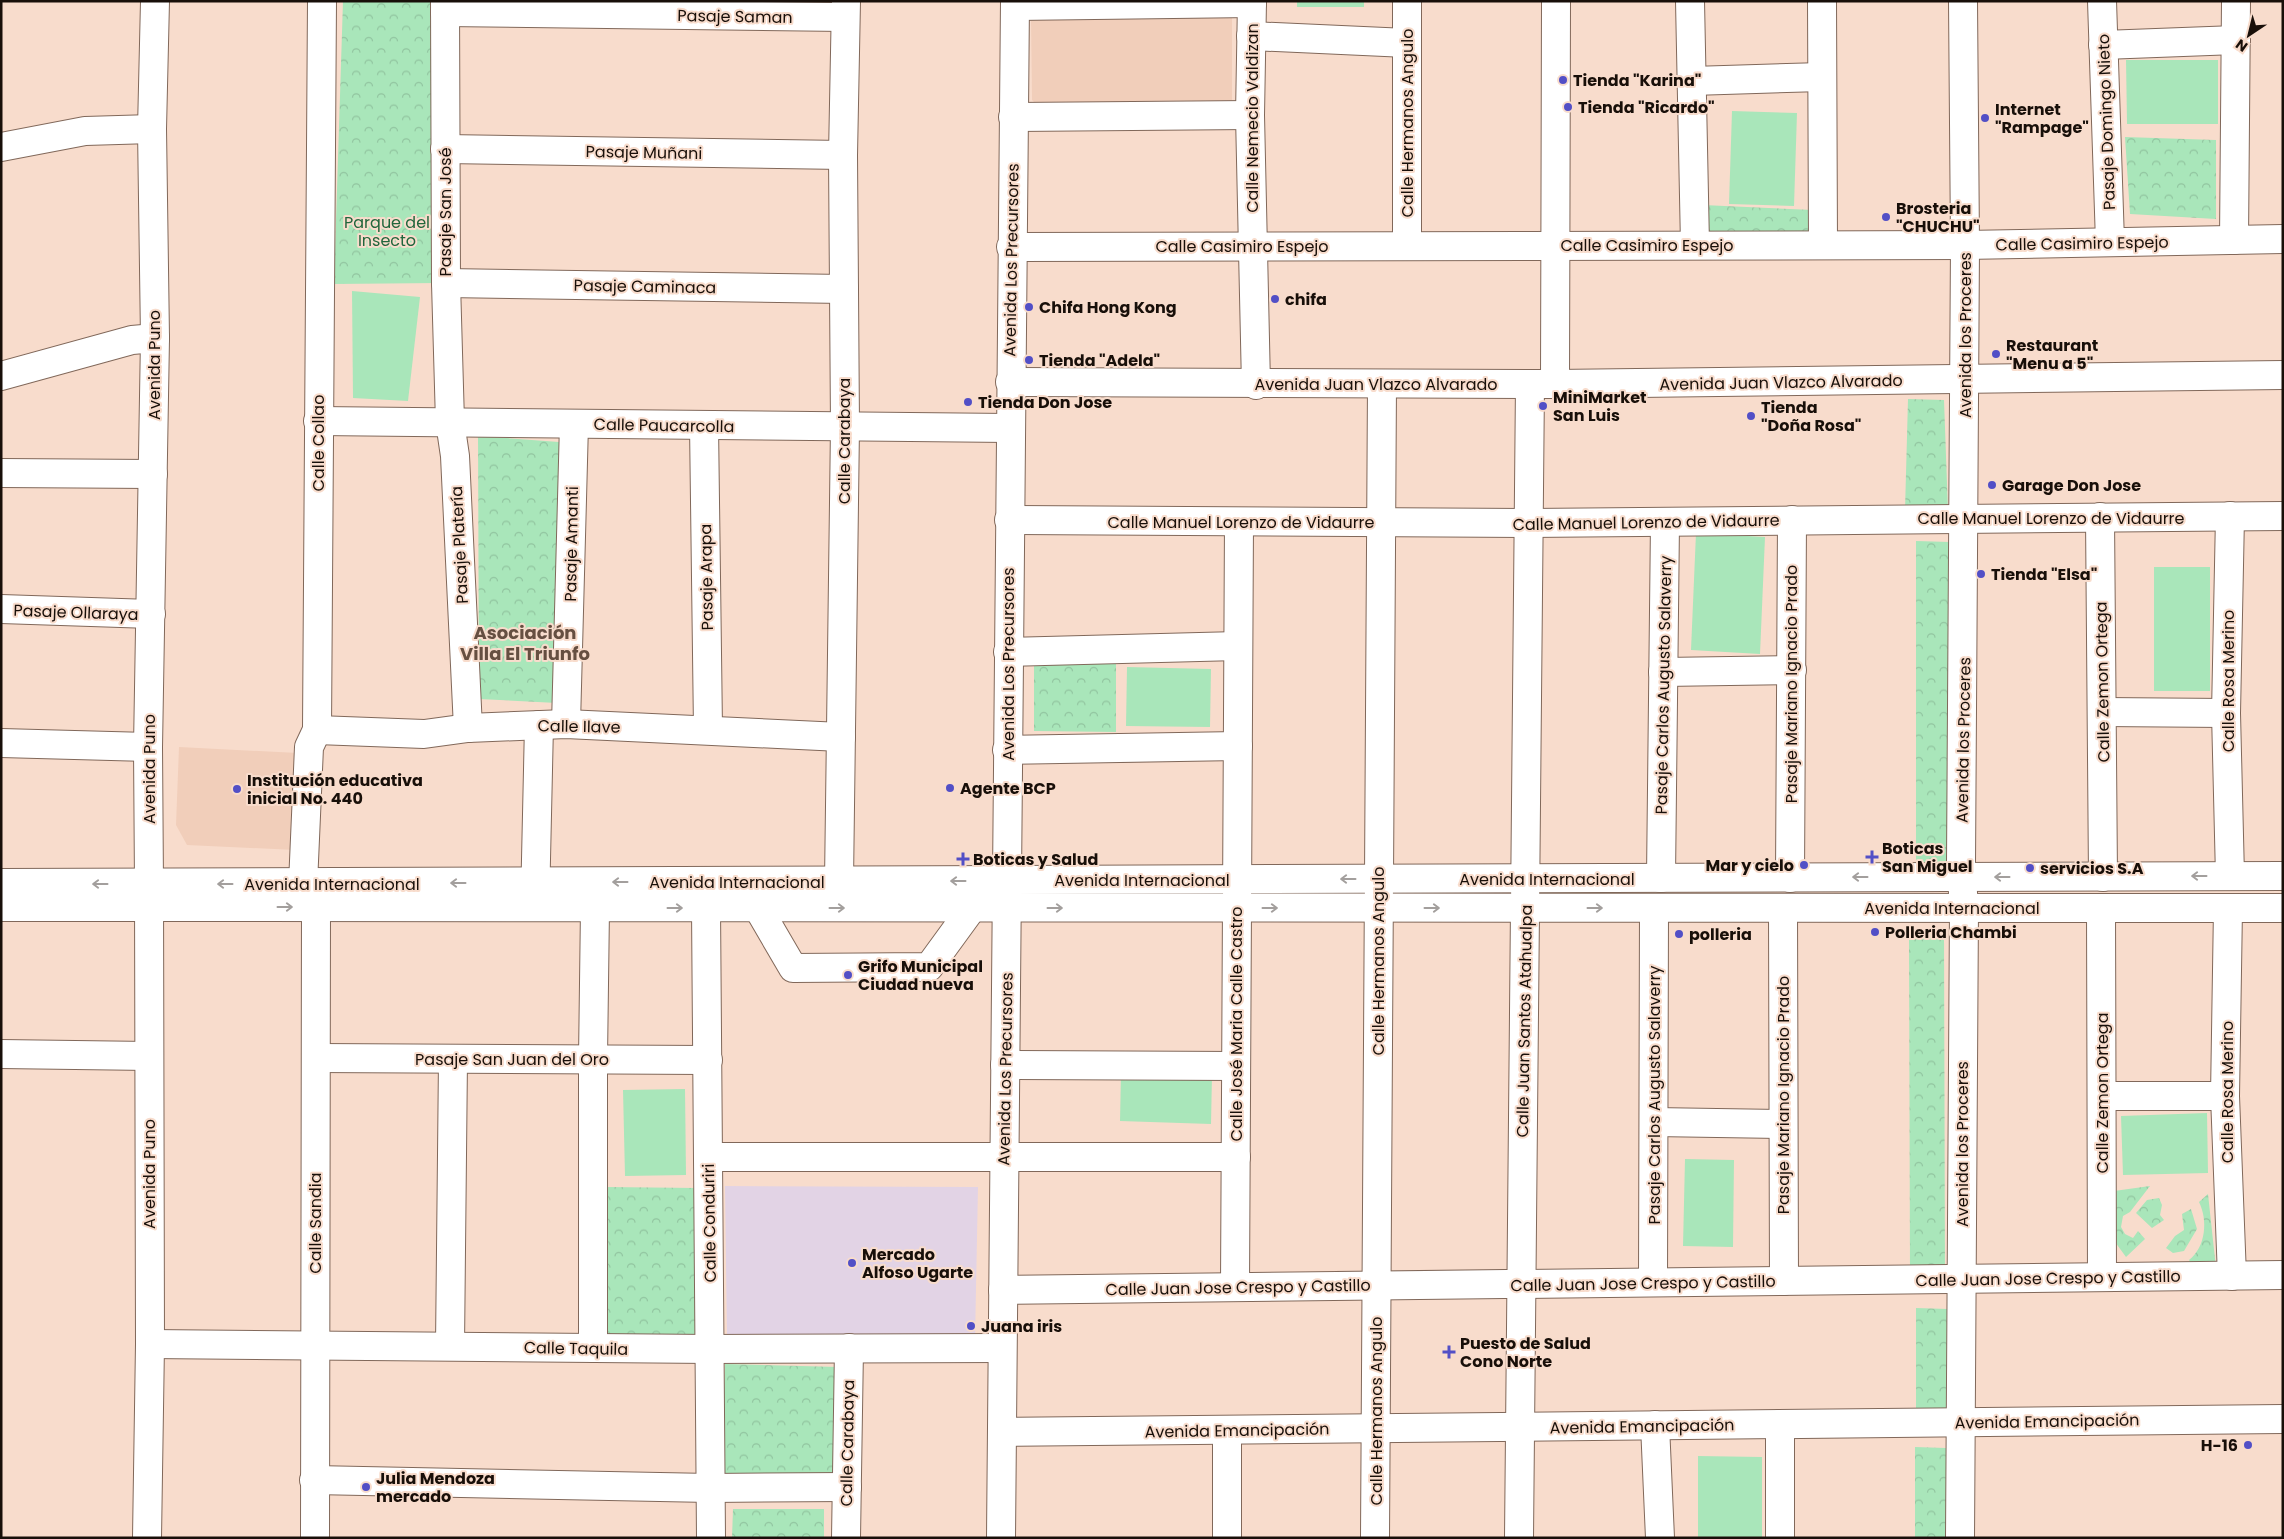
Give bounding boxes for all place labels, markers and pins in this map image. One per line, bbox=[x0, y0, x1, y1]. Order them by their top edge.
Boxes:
place label: Tienda "Karina" bbox=[1573, 69, 1701, 92]
marker: Tienda "Karina" bbox=[1557, 74, 1569, 86]
place label: Tienda "Ricardo" bbox=[1578, 96, 1715, 119]
place label: Internet "Rampage" bbox=[1995, 98, 2089, 139]
marker: Tienda "Ricardo" bbox=[1562, 101, 1574, 113]
marker: Internet "Rampage" bbox=[1979, 112, 1991, 124]
place label: Brosteria "CHUCHU" bbox=[1896, 197, 1980, 238]
marker: Brosteria "CHUCHU" bbox=[1880, 211, 1892, 223]
place label: chifa bbox=[1285, 288, 1327, 311]
marker: chifa bbox=[1269, 293, 1281, 305]
place label: Chifa Hong Kong bbox=[1039, 296, 1177, 319]
marker: Chifa Hong Kong bbox=[1023, 301, 1035, 313]
place label: Restaurant "Menu a 5" bbox=[2006, 334, 2098, 375]
marker: Restaurant "Menu a 5" bbox=[1990, 348, 2002, 360]
place label: Tienda "Adela" bbox=[1039, 349, 1160, 372]
marker: Tienda "Adela" bbox=[1023, 354, 1035, 366]
place label: MiniMarket San Luis bbox=[1553, 386, 1647, 427]
place label: Tienda Don Jose bbox=[978, 391, 1112, 414]
marker: Tienda Don Jose bbox=[962, 396, 974, 408]
place label: Tienda "Doña Rosa" bbox=[1761, 396, 1861, 437]
marker: MiniMarket San Luis bbox=[1537, 400, 1549, 412]
marker: Tienda "Doña Rosa" bbox=[1745, 410, 1757, 422]
place label: Garage Don Jose bbox=[2002, 474, 2141, 497]
marker: Garage Don Jose bbox=[1986, 479, 1998, 491]
place label: Tienda "Elsa" bbox=[1991, 563, 2097, 586]
marker: Tienda "Elsa" bbox=[1975, 568, 1987, 580]
place label: Institución educativa inicial No. 440 bbox=[247, 769, 423, 810]
place label: Agente BCP bbox=[960, 777, 1056, 800]
marker: Agente BCP bbox=[944, 782, 956, 794]
marker: Institución educativa inicial No. 440 bbox=[231, 783, 243, 795]
place label: Boticas San Miguel bbox=[1882, 837, 1973, 878]
place label: Boticas y Salud bbox=[973, 848, 1098, 871]
marker: Boticas San Miguel bbox=[1866, 851, 1878, 863]
marker: Boticas y Salud bbox=[957, 853, 969, 865]
place label: Mar y cielo bbox=[1706, 854, 1794, 877]
place label: servicios S.A bbox=[2040, 857, 2144, 880]
marker: Mar y cielo bbox=[1798, 859, 1810, 871]
marker: servicios S.A bbox=[2024, 862, 2036, 874]
place label: Polleria Chambi bbox=[1885, 921, 2017, 944]
place label: polleria bbox=[1689, 923, 1752, 946]
marker: Polleria Chambi bbox=[1869, 926, 1881, 938]
marker: polleria bbox=[1673, 928, 1685, 940]
place label: Grifo Municipal Ciudad nueva bbox=[858, 955, 983, 996]
marker: Grifo Municipal Ciudad nueva bbox=[842, 969, 854, 981]
place label: Mercado Alfoso Ugarte bbox=[862, 1243, 973, 1284]
marker: Mercado Alfoso Ugarte bbox=[846, 1257, 858, 1269]
place label: Juana iris bbox=[981, 1315, 1062, 1338]
marker: Juana iris bbox=[965, 1320, 977, 1332]
place label: Puesto de Salud Cono Norte bbox=[1460, 1332, 1591, 1373]
marker: Puesto de Salud Cono Norte bbox=[1442, 1345, 1456, 1359]
place label: H-16 bbox=[2201, 1434, 2238, 1457]
marker: H-16 bbox=[2242, 1439, 2254, 1451]
place label: Julia Mendoza mercado bbox=[376, 1467, 495, 1508]
marker: Julia Mendoza mercado bbox=[360, 1481, 372, 1493]

